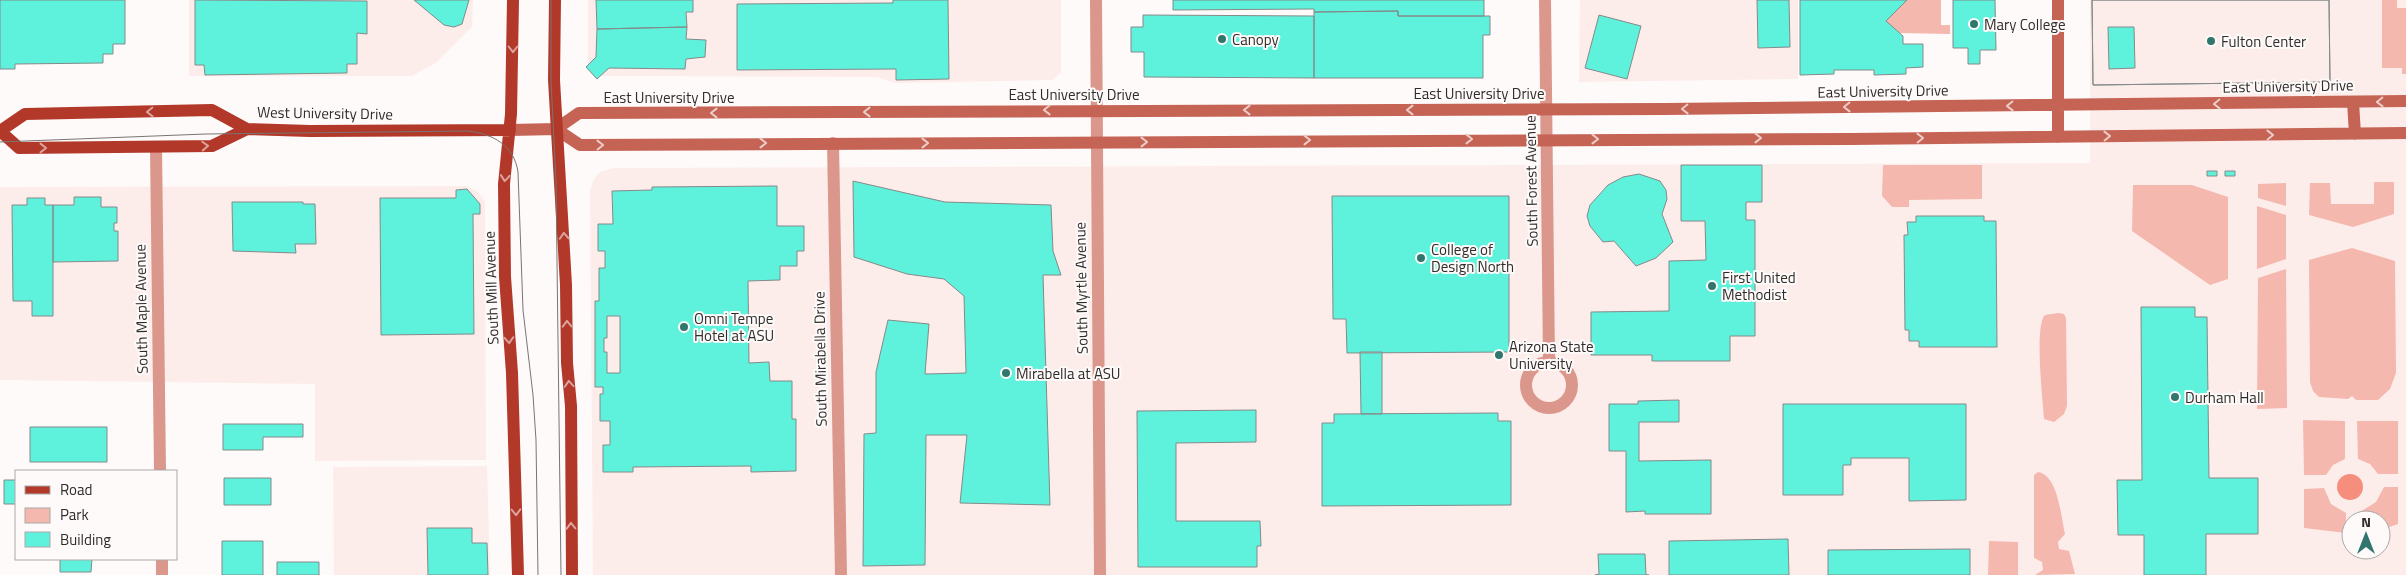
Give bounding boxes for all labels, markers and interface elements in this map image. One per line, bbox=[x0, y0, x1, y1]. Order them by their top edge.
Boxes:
place label: Mary College bbox=[1984, 13, 2066, 36]
marker: Mary College bbox=[1968, 18, 1980, 30]
place label: Canopy bbox=[1232, 28, 1279, 51]
place label: Fulton Center bbox=[2221, 30, 2306, 53]
marker: Canopy bbox=[1216, 33, 1228, 45]
marker: Fulton Center bbox=[2205, 35, 2217, 47]
one-way arrow bbox=[507, 45, 518, 53]
street label: East University Drive bbox=[2222, 73, 2354, 99]
street label: East University Drive bbox=[1817, 78, 1949, 104]
street label: East University Drive bbox=[1413, 82, 1545, 105]
street label: East University Drive bbox=[1008, 83, 1140, 106]
street label: East University Drive bbox=[603, 86, 735, 109]
one-way arrow bbox=[2375, 97, 2383, 107]
one-way arrow bbox=[2213, 98, 2221, 109]
street label: West University Drive bbox=[257, 100, 393, 126]
one-way arrow bbox=[2005, 101, 2013, 111]
one-way arrow bbox=[1843, 102, 1850, 112]
one-way arrow bbox=[1680, 104, 1688, 114]
one-way arrow bbox=[1043, 105, 1050, 115]
one-way arrow bbox=[1243, 105, 1250, 115]
one-way arrow bbox=[1405, 105, 1413, 115]
one-way arrow bbox=[146, 107, 154, 117]
one-way arrow bbox=[863, 107, 870, 117]
one-way arrow bbox=[710, 108, 718, 118]
street label: South Forest Avenue bbox=[1518, 115, 1544, 247]
one-way arrow bbox=[2266, 129, 2274, 140]
one-way arrow bbox=[2104, 131, 2111, 141]
one-way arrow bbox=[1754, 133, 1762, 143]
one-way arrow bbox=[1916, 133, 1924, 143]
one-way arrow bbox=[1466, 134, 1473, 144]
one-way arrow bbox=[1592, 134, 1599, 144]
one-way arrow bbox=[1303, 135, 1311, 145]
one-way arrow bbox=[1140, 137, 1148, 147]
one-way arrow bbox=[760, 138, 767, 148]
one-way arrow bbox=[922, 138, 930, 148]
one-way arrow bbox=[201, 140, 209, 151]
one-way arrow bbox=[597, 140, 605, 150]
one-way arrow bbox=[39, 142, 47, 153]
one-way arrow bbox=[500, 174, 511, 182]
street label: South Myrtle Avenue bbox=[1068, 222, 1094, 354]
street label: South Mill Avenue bbox=[478, 231, 504, 345]
one-way arrow bbox=[558, 232, 569, 240]
place label: College of Design North bbox=[1431, 238, 1514, 278]
street label: South Maple Avenue bbox=[128, 244, 154, 374]
marker: College of Design North bbox=[1415, 252, 1427, 264]
place label: First United Methodist bbox=[1722, 266, 1796, 306]
marker: First United Methodist bbox=[1706, 280, 1718, 292]
street label: South Mirabella Drive bbox=[807, 291, 833, 427]
place label: Omni Tempe Hotel at ASU bbox=[694, 307, 774, 347]
one-way arrow bbox=[562, 319, 572, 327]
marker: Omni Tempe Hotel at ASU bbox=[678, 321, 690, 333]
place label: Arizona State University bbox=[1509, 335, 1594, 375]
one-way arrow bbox=[504, 337, 515, 345]
marker: Arizona State University bbox=[1493, 349, 1505, 361]
place label: Mirabella at ASU bbox=[1016, 362, 1121, 385]
marker: Mirabella at ASU bbox=[1000, 367, 1012, 379]
one-way arrow bbox=[564, 380, 575, 388]
place label: Durham Hall bbox=[2185, 386, 2264, 409]
marker: Durham Hall bbox=[2169, 391, 2181, 403]
legend bbox=[15, 470, 178, 560]
text: Road bbox=[60, 478, 92, 501]
text: Park bbox=[60, 503, 89, 526]
one-way arrow bbox=[510, 509, 521, 517]
north arrow bbox=[2341, 510, 2391, 560]
text: N bbox=[2361, 511, 2371, 532]
one-way arrow bbox=[566, 522, 576, 530]
text: Building bbox=[60, 528, 111, 551]

